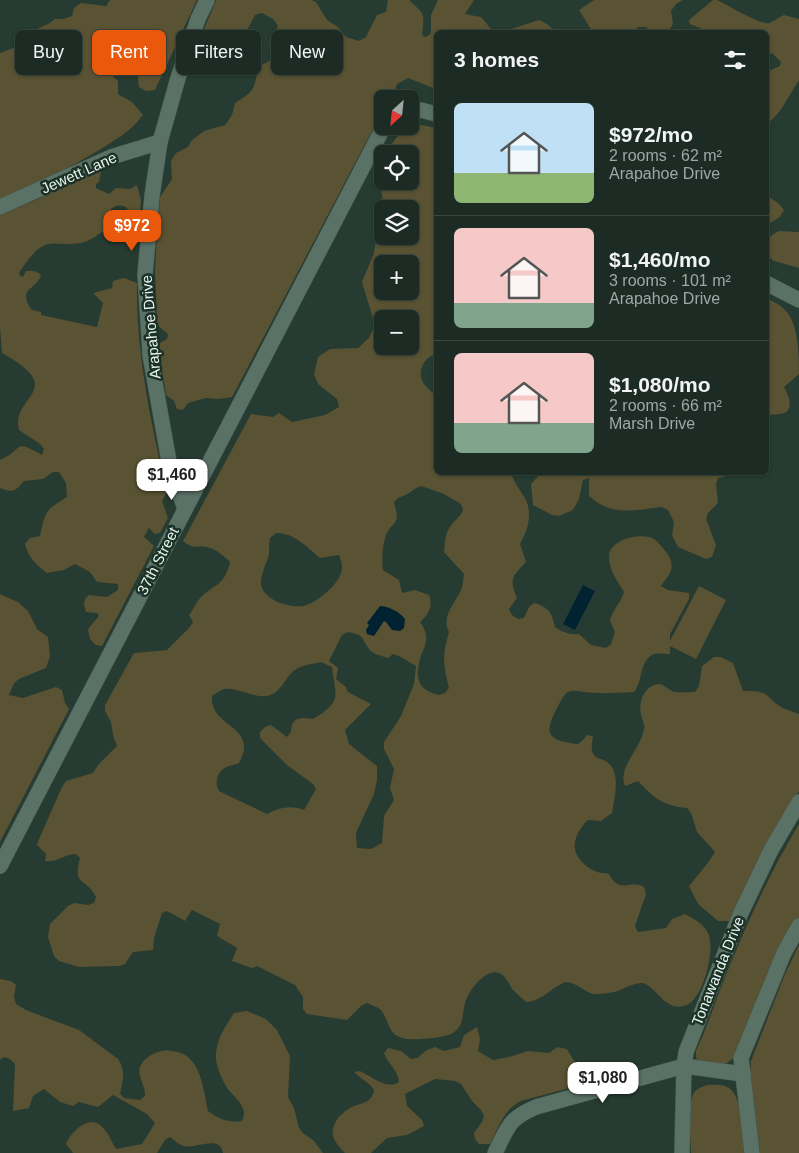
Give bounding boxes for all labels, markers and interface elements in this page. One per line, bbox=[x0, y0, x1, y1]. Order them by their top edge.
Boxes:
chip: Buy bbox=[15, 30, 82, 75]
chip: Rent bbox=[92, 30, 166, 75]
chip: Filters bbox=[176, 30, 261, 75]
chip: New bbox=[271, 30, 343, 75]
icon: filters bbox=[721, 46, 749, 74]
text: 3 homes bbox=[454, 48, 539, 71]
north arrow bbox=[374, 90, 419, 135]
map controls bbox=[374, 90, 419, 355]
icon: home bbox=[494, 123, 554, 183]
text: $972/mo bbox=[609, 123, 693, 146]
button: locate bbox=[374, 145, 419, 190]
text: 2 rooms · 62 m² bbox=[609, 147, 722, 164]
street label: Jewett Lane bbox=[38, 148, 119, 197]
text: Arapahoe Drive bbox=[609, 165, 720, 182]
button: layers bbox=[374, 200, 419, 245]
pin: $972 bbox=[102, 210, 162, 252]
text: $972 bbox=[114, 217, 150, 234]
icon: home bbox=[494, 248, 554, 308]
text: $1,460/mo bbox=[609, 248, 711, 271]
button: + bbox=[374, 255, 419, 300]
text: 3 rooms · 101 m² bbox=[609, 272, 731, 289]
street label: Arapahoe Drive bbox=[137, 274, 164, 380]
text: Arapahoe Drive bbox=[609, 290, 720, 307]
button: − bbox=[374, 310, 419, 355]
icon: home bbox=[494, 373, 554, 433]
text: $1,080/mo bbox=[609, 373, 711, 396]
text: 2 rooms · 66 m² bbox=[609, 397, 722, 414]
text: Marsh Drive bbox=[609, 415, 695, 432]
pin: $1,460 bbox=[131, 458, 213, 501]
text: $1,460 bbox=[148, 466, 196, 483]
street label: 37th Street bbox=[133, 523, 182, 597]
street label: Tonawanda Drive bbox=[688, 914, 747, 1028]
pin: $1,080 bbox=[562, 1062, 644, 1104]
text: $1,080 bbox=[579, 1069, 627, 1086]

